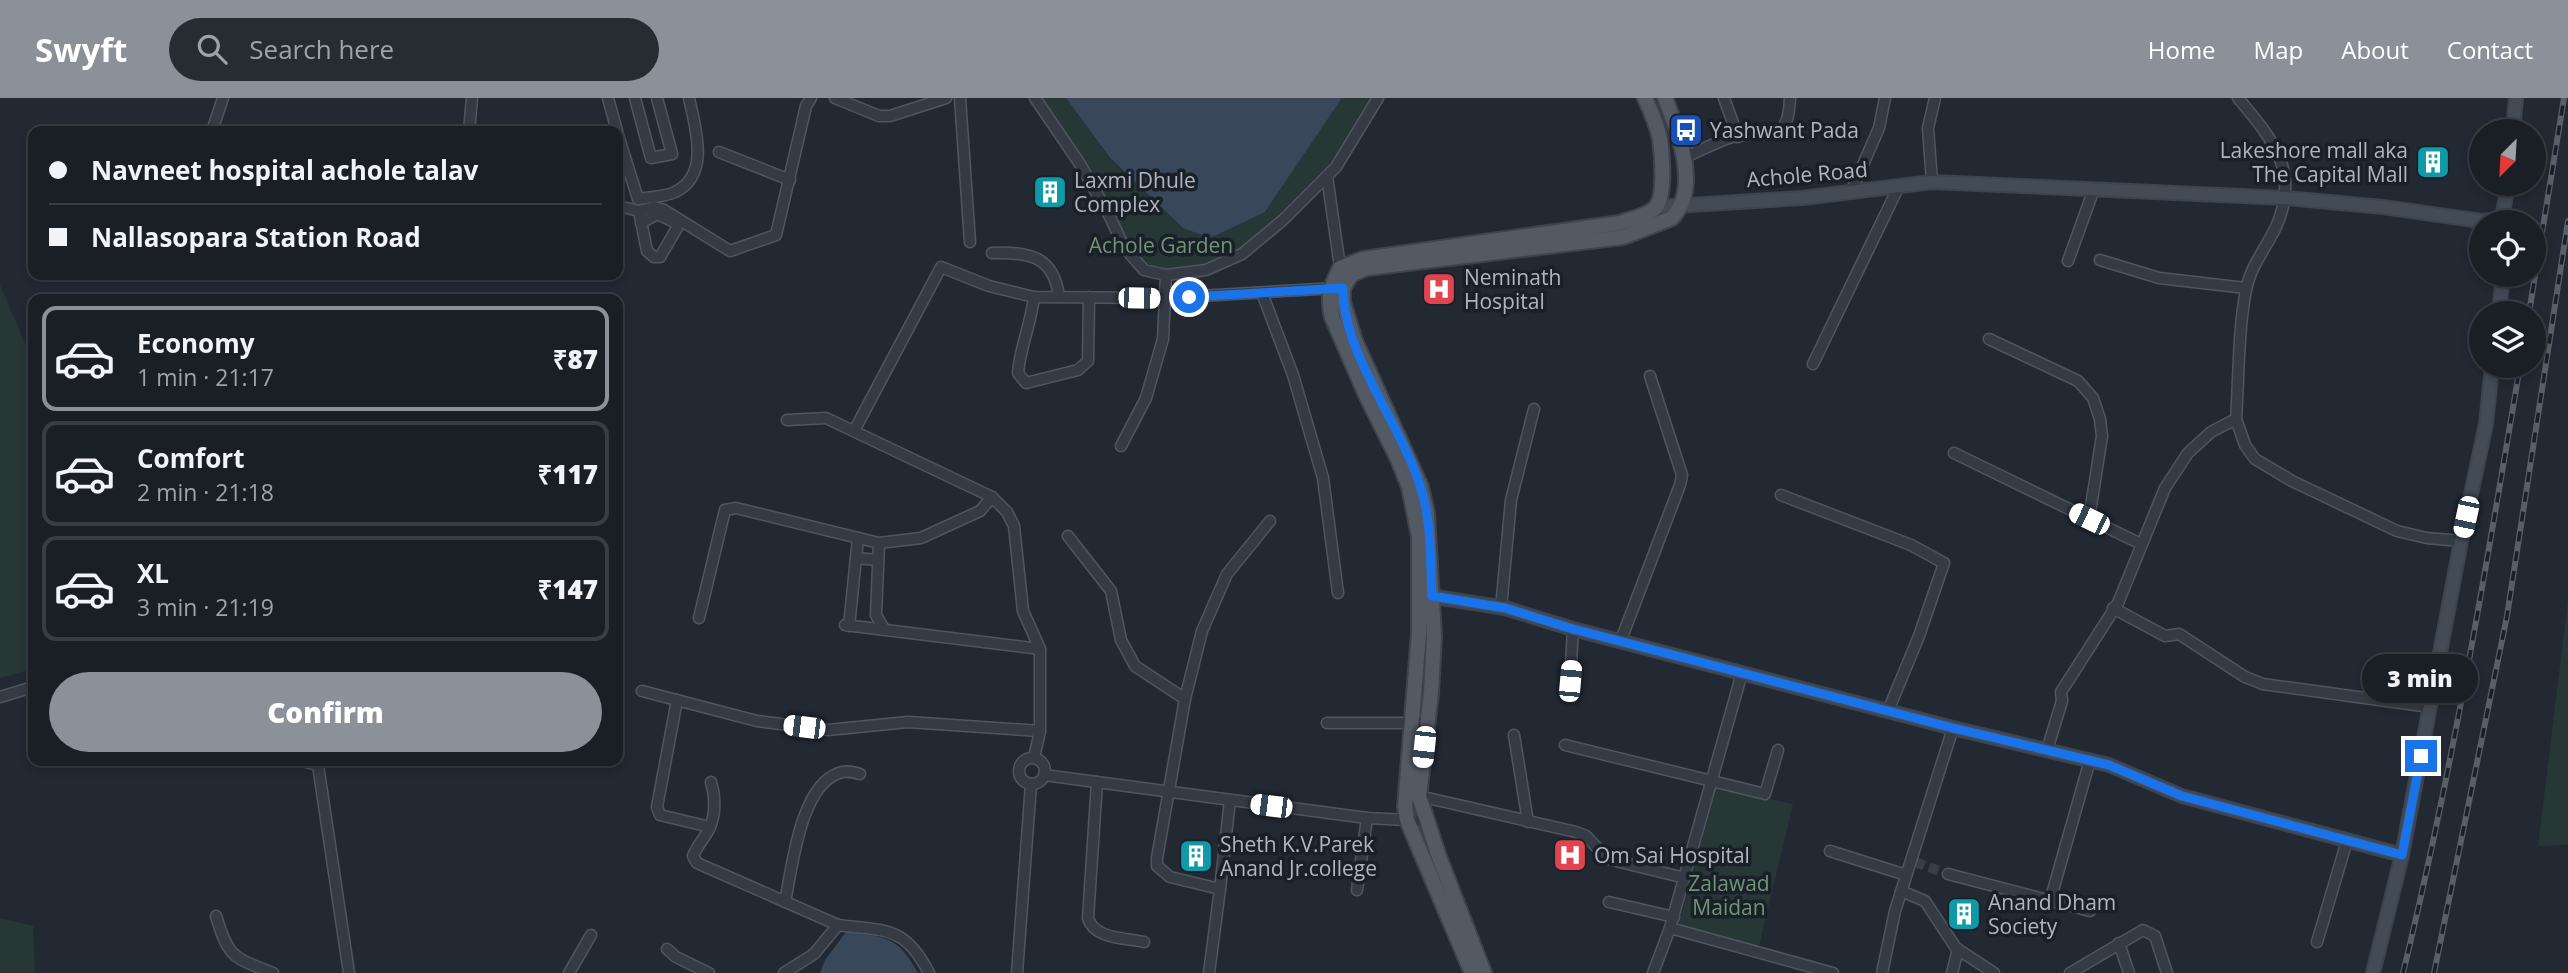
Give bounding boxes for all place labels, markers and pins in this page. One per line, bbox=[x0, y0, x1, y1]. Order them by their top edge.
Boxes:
bus stop icon: Yashwant Pada bbox=[1667, 111, 1705, 149]
place label: Yashwant Pada bbox=[1710, 116, 1859, 144]
place label: Lakeshore mall aka The Capital Mall bbox=[2220, 136, 2408, 188]
building icon: Lakeshore mall aka The Capital Mall bbox=[2414, 143, 2452, 181]
place label: Laxmi Dhule Complex bbox=[1074, 166, 1196, 218]
building icon: Laxmi Dhule Complex bbox=[1031, 173, 1069, 211]
place label: Neminath Hospital bbox=[1464, 263, 1561, 315]
hospital icon: Neminath Hospital bbox=[1420, 270, 1458, 308]
place label: Sheth K.V.Parek Anand Jr.college bbox=[1220, 830, 1377, 882]
hospital icon: Om Sai Hospital bbox=[1551, 836, 1589, 874]
building icon: Sheth K.V.Parek Anand Jr.college bbox=[1177, 837, 1215, 875]
place label: Om Sai Hospital bbox=[1594, 841, 1750, 869]
place label: Anand Dham Society bbox=[1988, 888, 2116, 940]
building icon: Anand Dham Society bbox=[1945, 895, 1983, 933]

